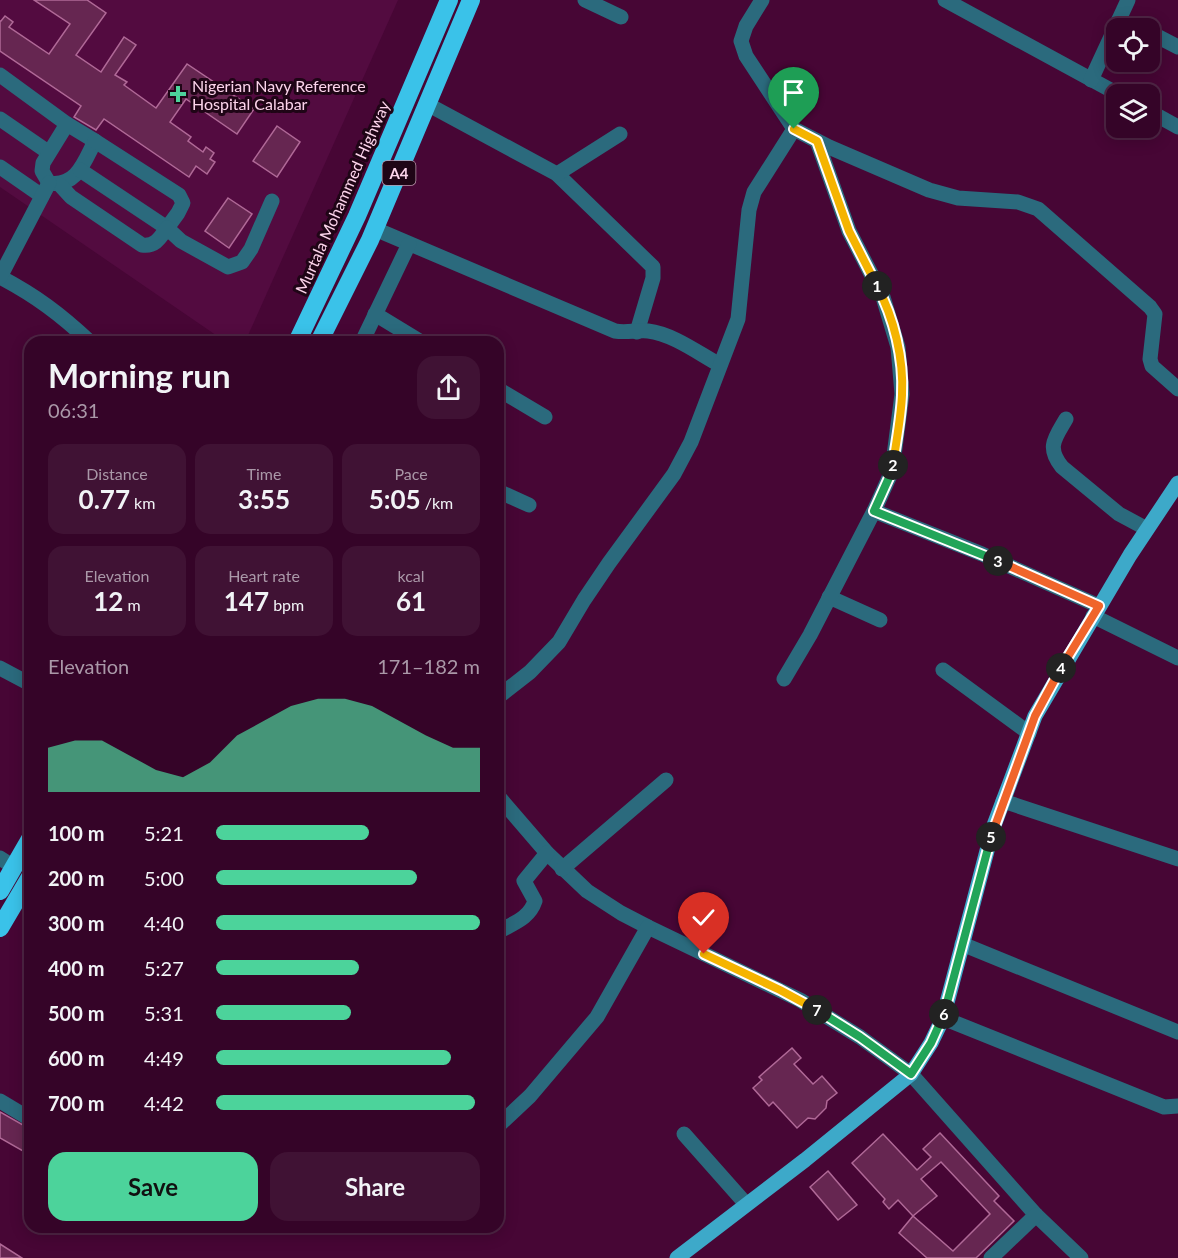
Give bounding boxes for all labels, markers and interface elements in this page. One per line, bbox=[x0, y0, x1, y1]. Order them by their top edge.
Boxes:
map controls bbox=[1106, 18, 1160, 138]
button: locate bbox=[1106, 18, 1160, 72]
pin bbox=[768, 67, 819, 129]
place label: Nigerian Navy Reference Hospital Calabar bbox=[192, 76, 366, 113]
icon: arrive bbox=[777, 76, 810, 109]
button: layers bbox=[1106, 84, 1160, 138]
marker: Nigerian Navy Reference Hospital Calabar bbox=[169, 85, 187, 103]
street label: Murtala Mohammed Highway bbox=[291, 97, 393, 296]
road number: A4 bbox=[382, 161, 416, 185]
pin: 1 bbox=[862, 271, 892, 301]
text: 1 bbox=[872, 276, 882, 295]
text: Morning run bbox=[48, 355, 231, 395]
button: share bbox=[417, 356, 480, 419]
text: 06:31 bbox=[48, 398, 99, 422]
pin: 2 bbox=[878, 450, 908, 480]
text: 2 bbox=[888, 455, 898, 474]
text: Distance bbox=[86, 464, 148, 483]
text: Time bbox=[247, 464, 281, 483]
text: Pace bbox=[394, 464, 428, 483]
text: 0.77 bbox=[79, 483, 130, 515]
text: 3:55 bbox=[238, 483, 290, 515]
text: 5:05 bbox=[369, 483, 421, 515]
text: km bbox=[130, 493, 155, 512]
text: /km bbox=[421, 493, 453, 512]
pin: 3 bbox=[983, 546, 1013, 576]
text: 3 bbox=[993, 551, 1003, 570]
text: Elevation bbox=[85, 566, 150, 585]
text: Heart rate bbox=[228, 566, 300, 585]
text: kcal bbox=[397, 566, 425, 585]
text: 12 bbox=[93, 585, 123, 617]
text: 147 bbox=[224, 585, 269, 617]
text: 61 bbox=[396, 585, 426, 617]
text: m bbox=[123, 595, 141, 614]
text: bpm bbox=[269, 595, 304, 614]
pin: 4 bbox=[1046, 653, 1076, 683]
text: Elevation bbox=[48, 654, 129, 678]
text: 171–182 m bbox=[377, 654, 480, 678]
text: 4 bbox=[1056, 658, 1066, 677]
text: 100 m bbox=[48, 821, 104, 845]
text: 5:21 bbox=[144, 821, 184, 845]
pin: 5 bbox=[976, 822, 1006, 852]
text: 5 bbox=[986, 827, 996, 846]
text: 200 m bbox=[48, 866, 104, 890]
text: 5:00 bbox=[144, 866, 184, 890]
pin bbox=[678, 892, 729, 954]
icon: check bbox=[687, 901, 720, 934]
text: 300 m bbox=[48, 911, 104, 935]
text: 4:40 bbox=[144, 911, 184, 935]
text: 400 m bbox=[48, 956, 104, 980]
text: 5:27 bbox=[144, 956, 184, 980]
pin: 7 bbox=[802, 995, 832, 1025]
pin: 6 bbox=[929, 999, 959, 1029]
text: 7 bbox=[812, 1000, 822, 1019]
text: 500 m bbox=[48, 1001, 104, 1025]
text: 5:31 bbox=[144, 1001, 184, 1025]
text: 6 bbox=[939, 1004, 949, 1023]
text: 600 m bbox=[48, 1046, 104, 1070]
text: 4:49 bbox=[144, 1046, 184, 1070]
text: 700 m bbox=[48, 1091, 104, 1115]
text: 4:42 bbox=[144, 1091, 184, 1115]
button: Save bbox=[48, 1152, 258, 1221]
button: Share bbox=[270, 1152, 480, 1221]

